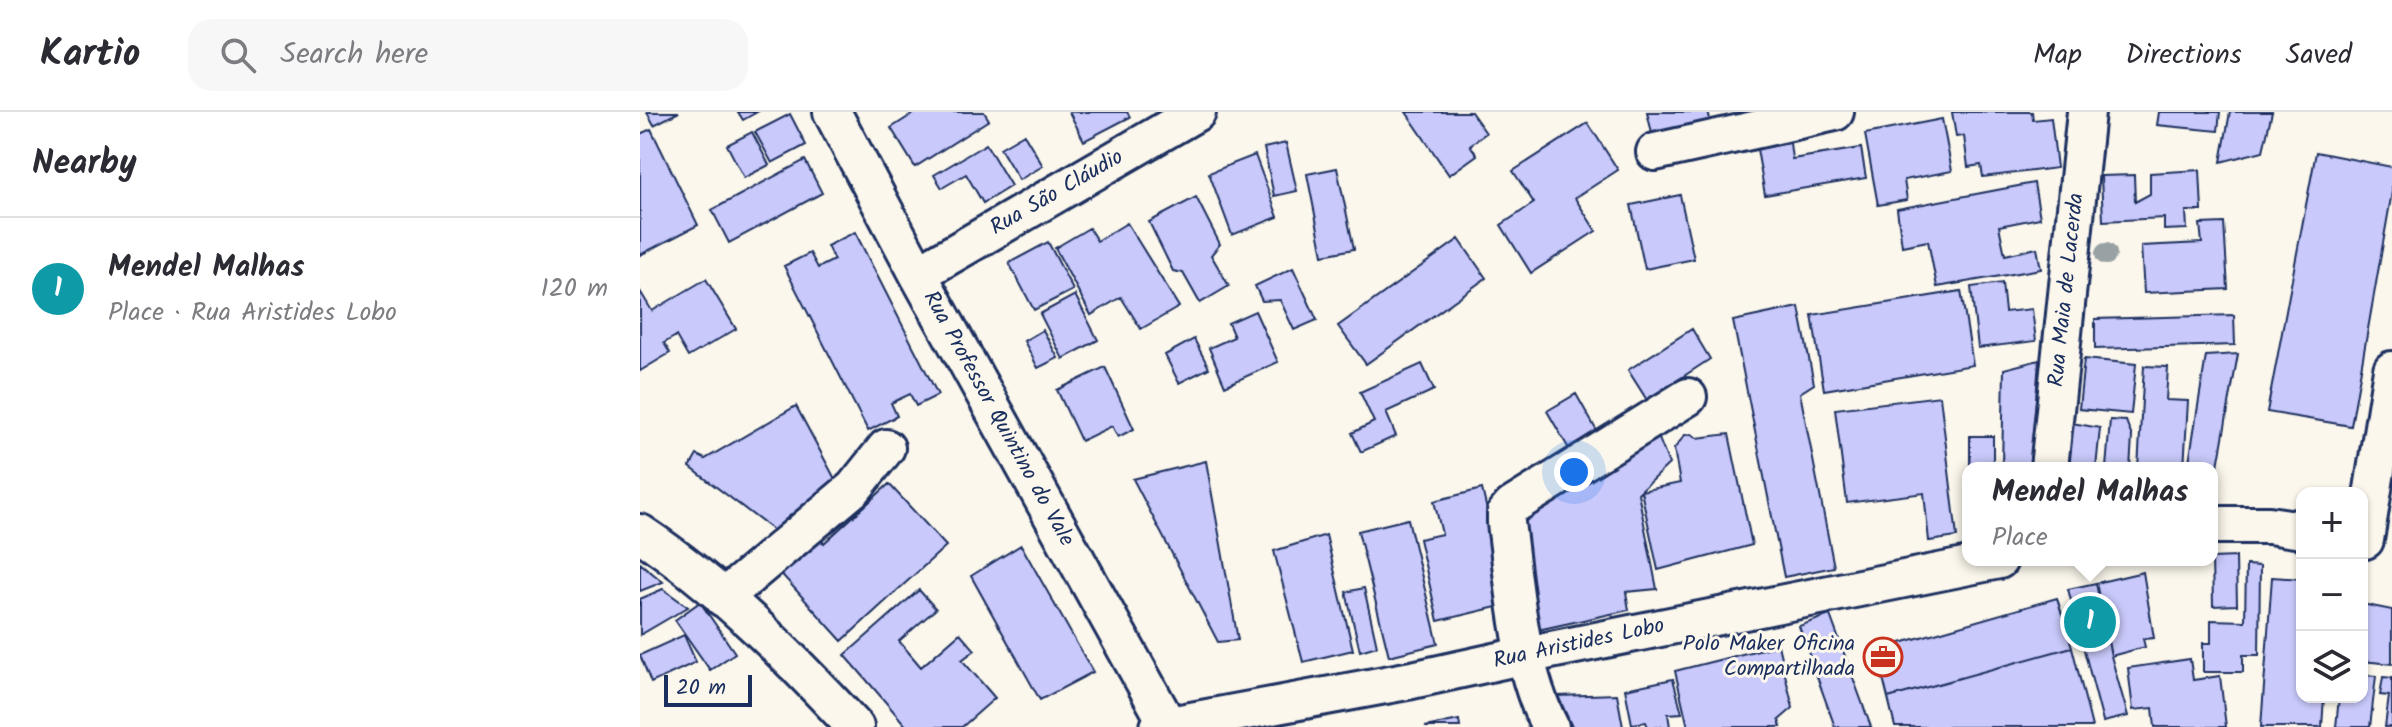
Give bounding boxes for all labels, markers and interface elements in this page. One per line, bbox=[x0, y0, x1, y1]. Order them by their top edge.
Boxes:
search box bbox=[188, 19, 748, 91]
text: Kartio bbox=[40, 25, 140, 85]
text: Search here bbox=[280, 31, 428, 79]
icon: search bbox=[216, 33, 260, 77]
text: Map bbox=[2033, 33, 2082, 78]
text: Directions bbox=[2126, 33, 2242, 78]
text: Saved bbox=[2286, 33, 2352, 78]
text: Nearby bbox=[32, 137, 137, 191]
street label: Rua São Cláudio bbox=[984, 141, 1130, 245]
street label: Rua Maia de Lacerda bbox=[2039, 191, 2095, 389]
text: Mendel Malhas bbox=[108, 244, 304, 292]
text: 1 bbox=[54, 268, 62, 310]
text: 120 m bbox=[541, 268, 608, 310]
street label: Rua Professor Quintino do Vale bbox=[913, 285, 1083, 553]
text: Place · Rua Aristides Lobo bbox=[108, 292, 397, 334]
your location bbox=[1554, 452, 1594, 492]
popup bbox=[1962, 462, 2218, 566]
text: Mendel Malhas bbox=[1992, 469, 2188, 517]
map controls bbox=[2296, 487, 2368, 703]
button: + bbox=[2296, 487, 2368, 559]
text: Place bbox=[1992, 517, 2048, 559]
button: − bbox=[2296, 559, 2368, 631]
pin: 1 bbox=[2064, 592, 2116, 652]
street label: Rua Aristides Lobo bbox=[1490, 609, 1668, 679]
place label: Polo Maker Oficina Compartilhada bbox=[1683, 627, 1855, 687]
button: layers bbox=[2296, 631, 2368, 703]
office icon: Polo Maker Oficina Compartilhada bbox=[1862, 636, 1904, 678]
scale bar bbox=[664, 671, 752, 707]
text: 20 m bbox=[676, 671, 726, 706]

